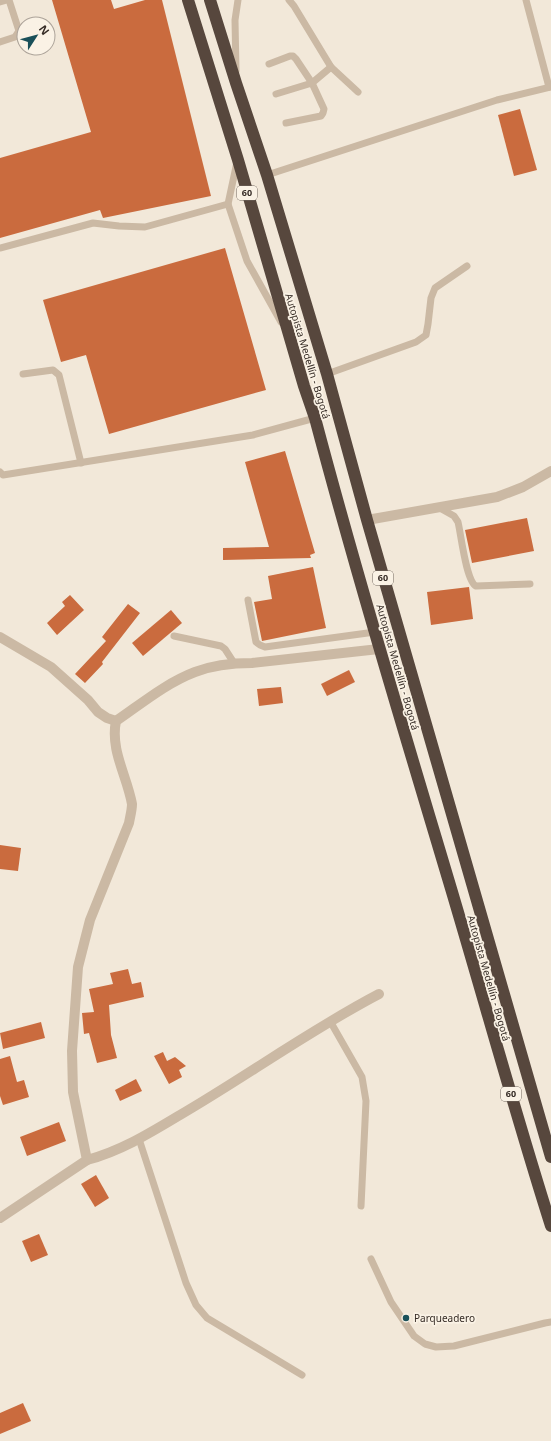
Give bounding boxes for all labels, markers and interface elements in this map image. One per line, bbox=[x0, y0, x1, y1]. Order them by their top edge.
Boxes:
north arrow bbox=[16, 16, 56, 56]
text: N bbox=[36, 22, 53, 38]
road number: 60 bbox=[237, 186, 257, 200]
street label: Autopista Medellín - Bogotá bbox=[282, 292, 334, 420]
road number: 60 bbox=[373, 571, 393, 585]
street label: Autopista Medellín - Bogotá bbox=[373, 602, 423, 732]
street label: Autopista Medellín - Bogotá bbox=[464, 913, 514, 1043]
road number: 60 bbox=[501, 1087, 521, 1101]
place label: Parqueadero bbox=[414, 1311, 475, 1325]
marker: Parqueadero bbox=[401, 1313, 411, 1323]

